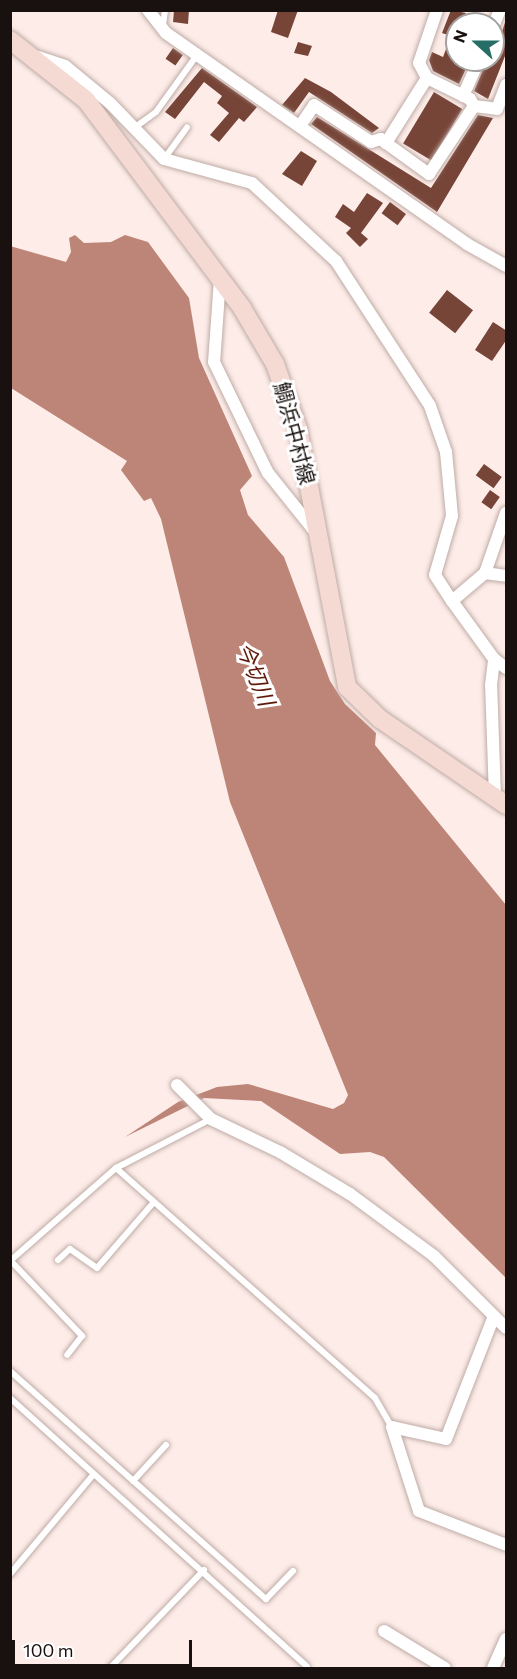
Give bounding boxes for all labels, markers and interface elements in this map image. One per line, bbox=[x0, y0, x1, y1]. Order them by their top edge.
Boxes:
north arrow bbox=[445, 12, 505, 72]
text: N bbox=[449, 27, 471, 45]
street label: 鯛浜中村線 bbox=[269, 379, 321, 487]
water label: 今切川 bbox=[231, 638, 281, 710]
scale bar bbox=[15, 1628, 195, 1666]
text: 100 m bbox=[23, 1639, 73, 1661]

